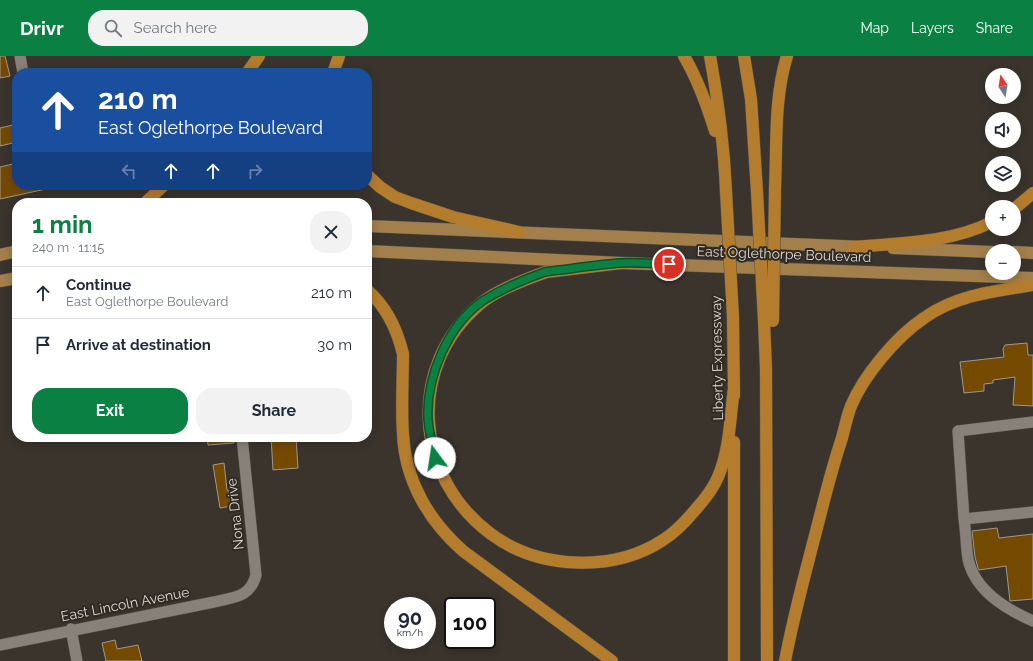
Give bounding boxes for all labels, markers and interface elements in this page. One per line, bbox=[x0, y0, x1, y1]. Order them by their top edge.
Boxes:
search box bbox=[88, 10, 368, 46]
text: Drivr bbox=[20, 17, 64, 39]
icon: search bbox=[102, 17, 124, 39]
text: Search here bbox=[134, 19, 217, 37]
text: Map bbox=[861, 20, 889, 36]
text: Layers bbox=[911, 20, 954, 36]
text: Share bbox=[976, 20, 1013, 36]
north arrow bbox=[985, 68, 1021, 104]
map controls bbox=[985, 68, 1021, 280]
text: 210 m bbox=[98, 83, 178, 116]
icon: ahead bbox=[32, 84, 84, 136]
button: sound bbox=[985, 112, 1021, 148]
text: East Oglethorpe Boulevard bbox=[98, 117, 323, 138]
button: layers bbox=[985, 156, 1021, 192]
icon: left bbox=[118, 160, 140, 182]
icon: ahead bbox=[160, 160, 182, 182]
icon: ahead bbox=[202, 160, 224, 182]
icon: right bbox=[244, 160, 266, 182]
button: + bbox=[985, 200, 1021, 236]
text: 1 min bbox=[32, 210, 93, 239]
button: close bbox=[310, 211, 352, 253]
text: 240 m · 11:15 bbox=[32, 240, 104, 255]
street label: East Oglethorpe Boulevard bbox=[696, 243, 872, 265]
button: − bbox=[985, 244, 1021, 280]
pin bbox=[652, 247, 686, 281]
icon: arrive bbox=[658, 253, 680, 275]
text: Continue bbox=[66, 276, 131, 294]
icon: ahead bbox=[32, 282, 54, 304]
text: 210 m bbox=[311, 284, 352, 302]
text: East Oglethorpe Boulevard bbox=[66, 294, 228, 309]
street label: Liberty Expressway bbox=[708, 295, 726, 421]
icon: arrive bbox=[32, 334, 54, 356]
text: Arrive at destination bbox=[66, 336, 211, 354]
text: 30 m bbox=[317, 336, 352, 354]
button: Exit bbox=[32, 388, 188, 434]
button: Share bbox=[196, 388, 352, 434]
position arrow bbox=[414, 437, 456, 479]
street label: Nona Drive bbox=[223, 477, 247, 551]
street label: East Lincoln Avenue bbox=[59, 584, 191, 624]
speed limit sign: 100 bbox=[444, 597, 496, 649]
text: 90 bbox=[398, 606, 422, 630]
text: km/h bbox=[397, 627, 423, 638]

